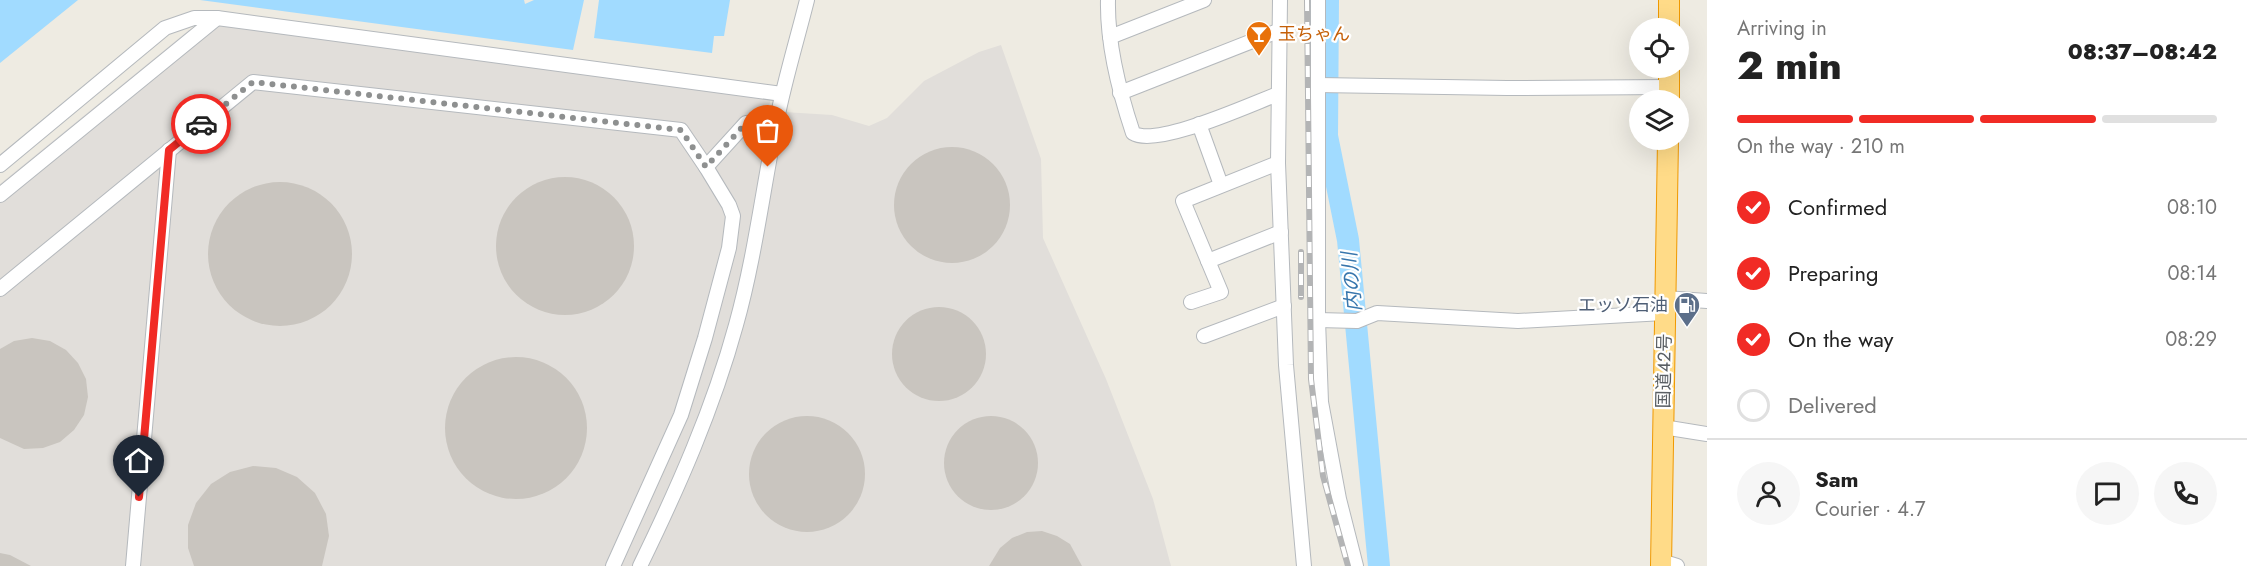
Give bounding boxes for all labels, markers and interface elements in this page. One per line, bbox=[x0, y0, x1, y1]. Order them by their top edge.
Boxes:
text: Arriving in bbox=[1737, 14, 1827, 43]
map controls bbox=[1629, 18, 1689, 150]
button: locate bbox=[1629, 18, 1689, 78]
bar icon: 玉ちゃん bbox=[1244, 19, 1274, 57]
place label: 玉ちゃん bbox=[1278, 21, 1350, 47]
text: 08:37–08:42 bbox=[2068, 35, 2217, 67]
text: 2 min bbox=[1737, 37, 1842, 94]
button: layers bbox=[1629, 90, 1689, 150]
courier bbox=[171, 94, 231, 154]
pin bbox=[742, 105, 793, 167]
icon: car bbox=[185, 108, 218, 141]
icon: bag bbox=[751, 114, 784, 147]
text: On the way · 210 m bbox=[1737, 132, 1905, 161]
icon: check bbox=[1737, 191, 1770, 224]
text: Confirmed bbox=[1788, 191, 1887, 223]
text: 08:10 bbox=[2167, 193, 2217, 222]
water label: 内の川 bbox=[1335, 249, 1369, 313]
icon: check bbox=[1737, 257, 1770, 290]
text: Preparing bbox=[1788, 257, 1879, 289]
text: 08:14 bbox=[2167, 259, 2217, 288]
fuel station icon: エッソ石油 bbox=[1672, 290, 1702, 328]
place label: エッソ石油 bbox=[1578, 292, 1668, 318]
icon: check bbox=[1737, 323, 1770, 356]
text: On the way bbox=[1788, 323, 1893, 355]
text: 08:29 bbox=[2165, 325, 2217, 354]
street label: 国道42号 bbox=[1650, 333, 1678, 409]
text: Delivered bbox=[1788, 389, 1877, 421]
pin bbox=[113, 435, 164, 497]
icon: home bbox=[122, 444, 155, 477]
button: person bbox=[1737, 462, 1800, 525]
button: chat bbox=[2076, 462, 2139, 525]
button: phone bbox=[2154, 462, 2217, 525]
text: Sam bbox=[1815, 463, 1859, 495]
text: Courier · 4.7 bbox=[1815, 495, 1926, 524]

